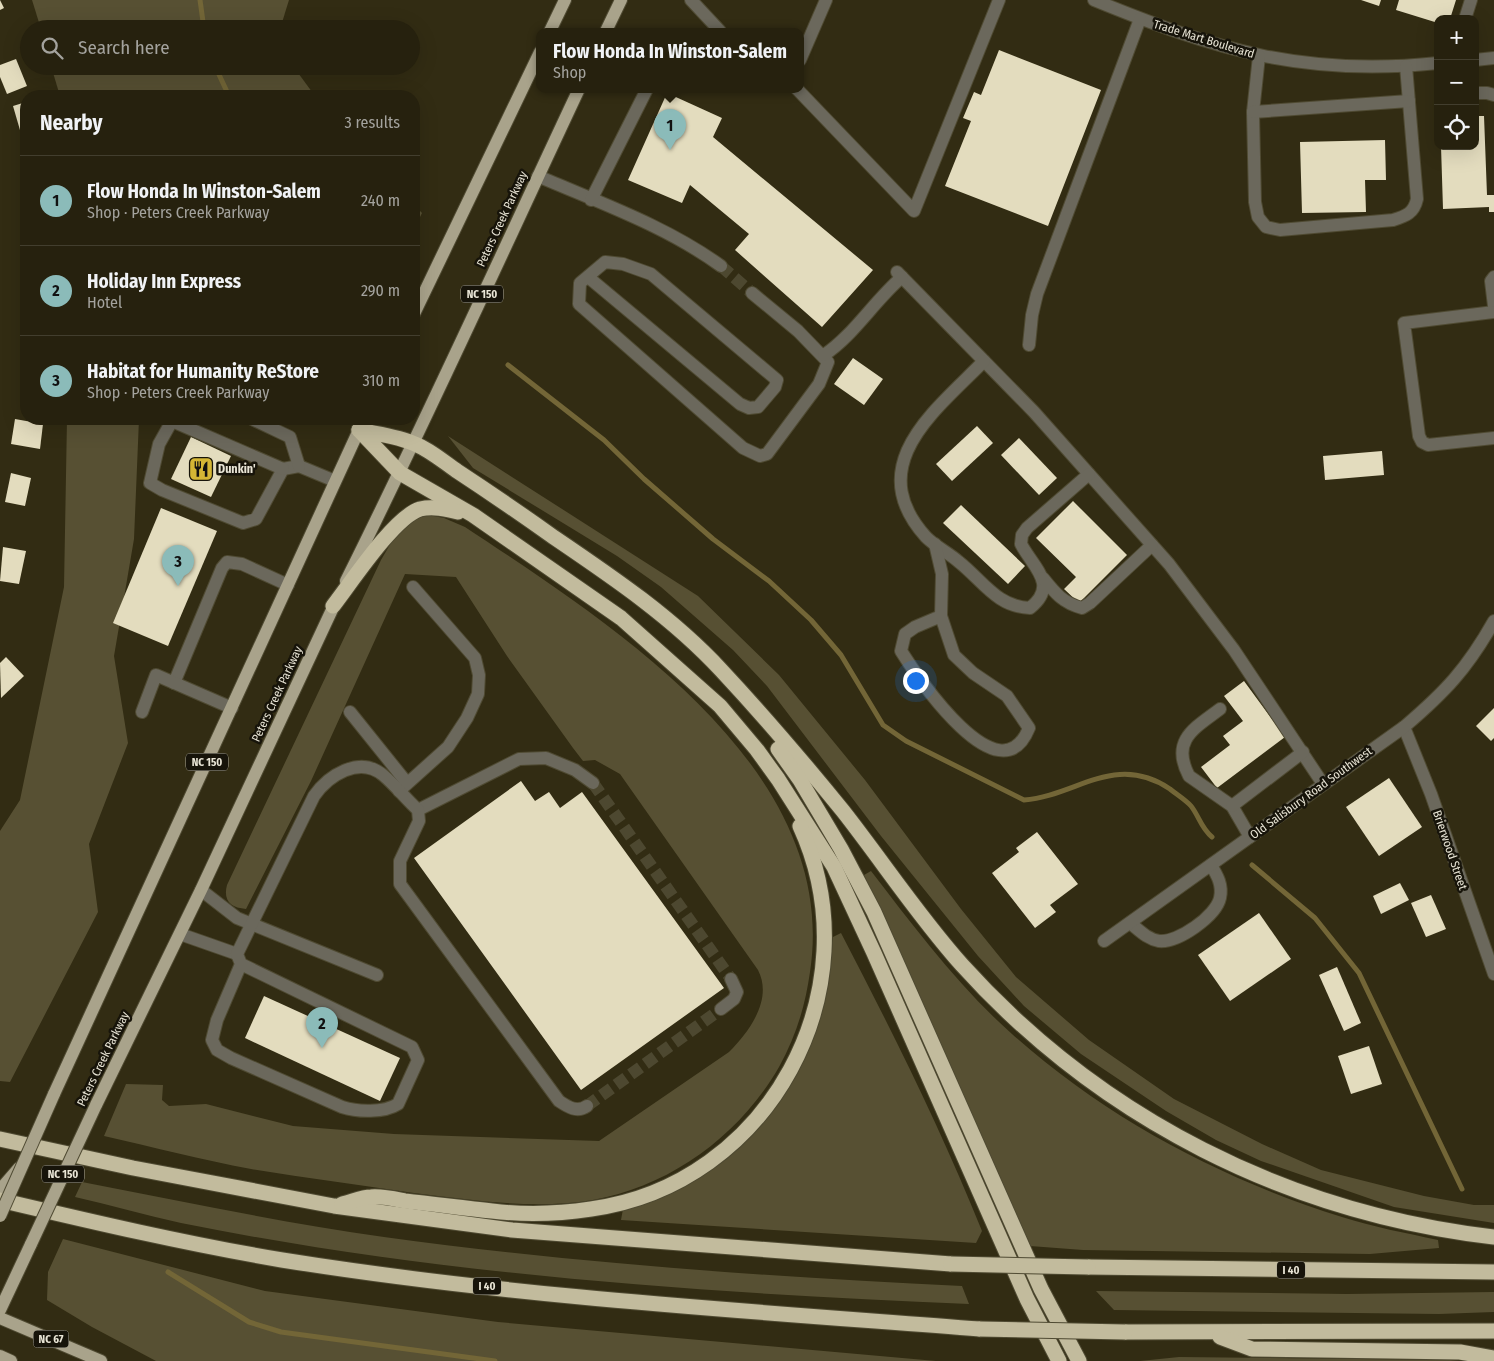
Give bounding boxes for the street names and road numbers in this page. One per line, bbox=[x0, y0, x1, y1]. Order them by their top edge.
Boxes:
street label: Trade Mart Boulevard bbox=[1152, 17, 1256, 61]
street label: Peters Creek Parkway bbox=[474, 169, 531, 269]
road number: NC 150 bbox=[461, 286, 503, 302]
street label: Peters Creek Parkway bbox=[249, 644, 306, 744]
street label: Old Salisbury Road Southwest bbox=[1247, 744, 1375, 842]
road number: NC 150 bbox=[186, 754, 228, 770]
street label: Brierwood Street bbox=[1430, 808, 1470, 892]
street label: Peters Creek Parkway bbox=[74, 1009, 132, 1109]
road number: NC 150 bbox=[42, 1166, 84, 1182]
road number: I 40 bbox=[1277, 1262, 1305, 1278]
road number: I 40 bbox=[473, 1278, 501, 1294]
road number: NC 67 bbox=[34, 1330, 68, 1348]

